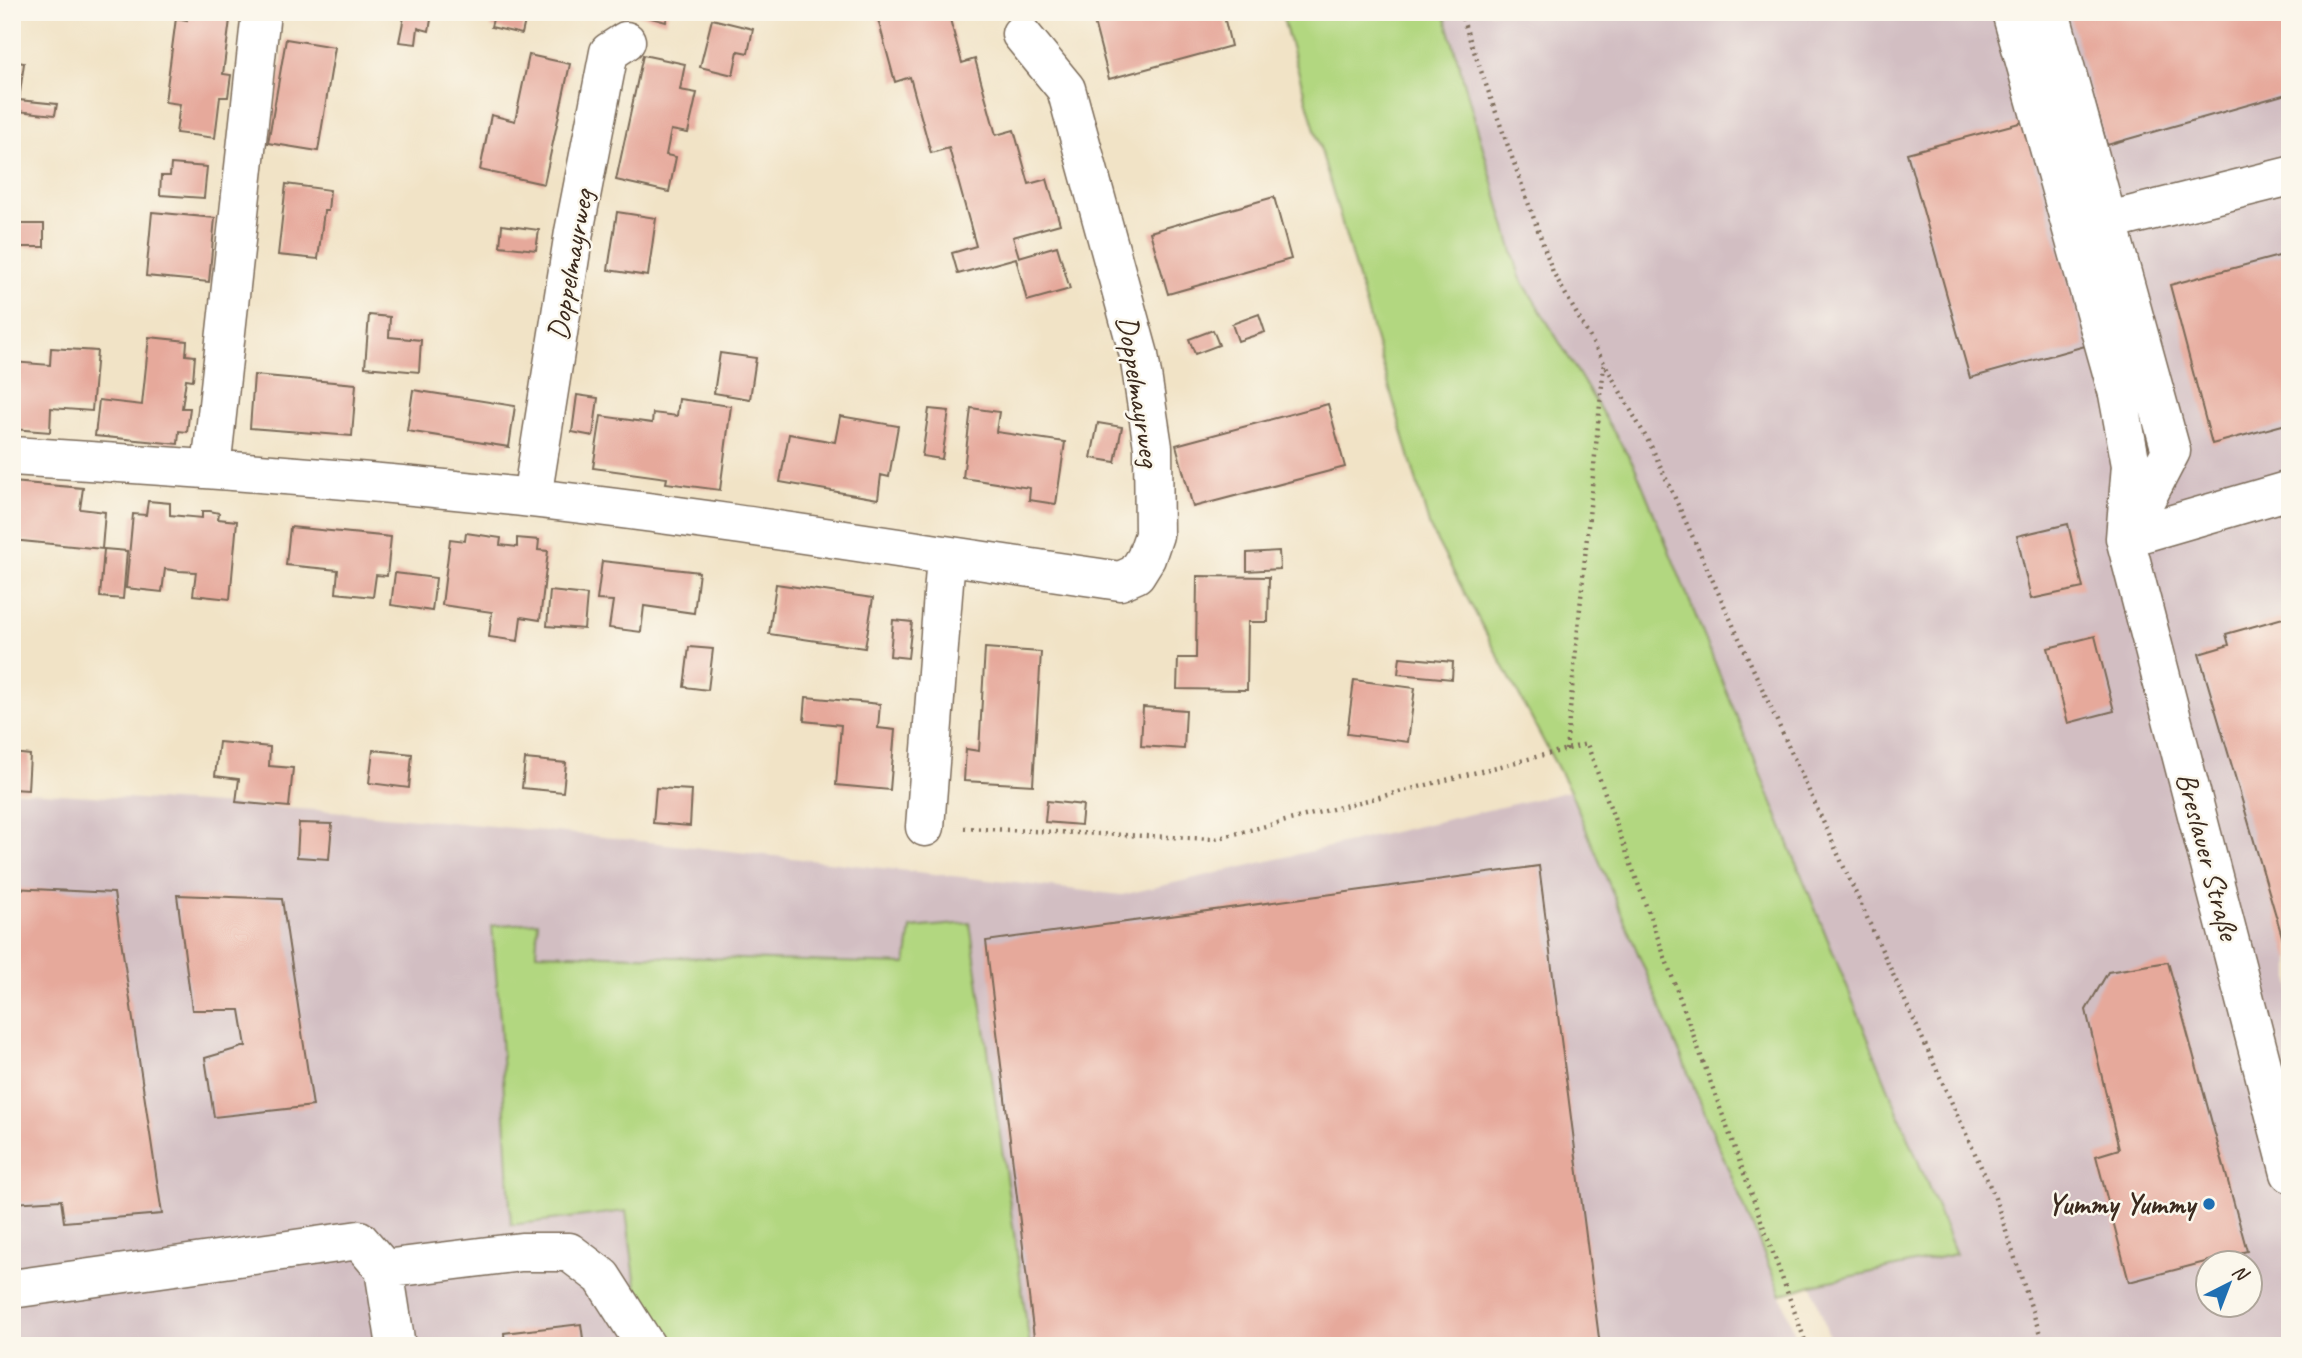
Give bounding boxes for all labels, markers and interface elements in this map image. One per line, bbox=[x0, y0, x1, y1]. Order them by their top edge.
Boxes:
street label: Doppelmayrweg bbox=[538, 185, 602, 343]
street label: Doppelmayrweg bbox=[1108, 313, 1170, 471]
street label: Breslauer Straße bbox=[2167, 768, 2249, 946]
place label: Yummy Yummy bbox=[2048, 1185, 2198, 1223]
marker: Yummy Yummy bbox=[2201, 1196, 2217, 1212]
north arrow bbox=[2194, 1250, 2264, 1320]
text: N bbox=[2227, 1259, 2255, 1287]

